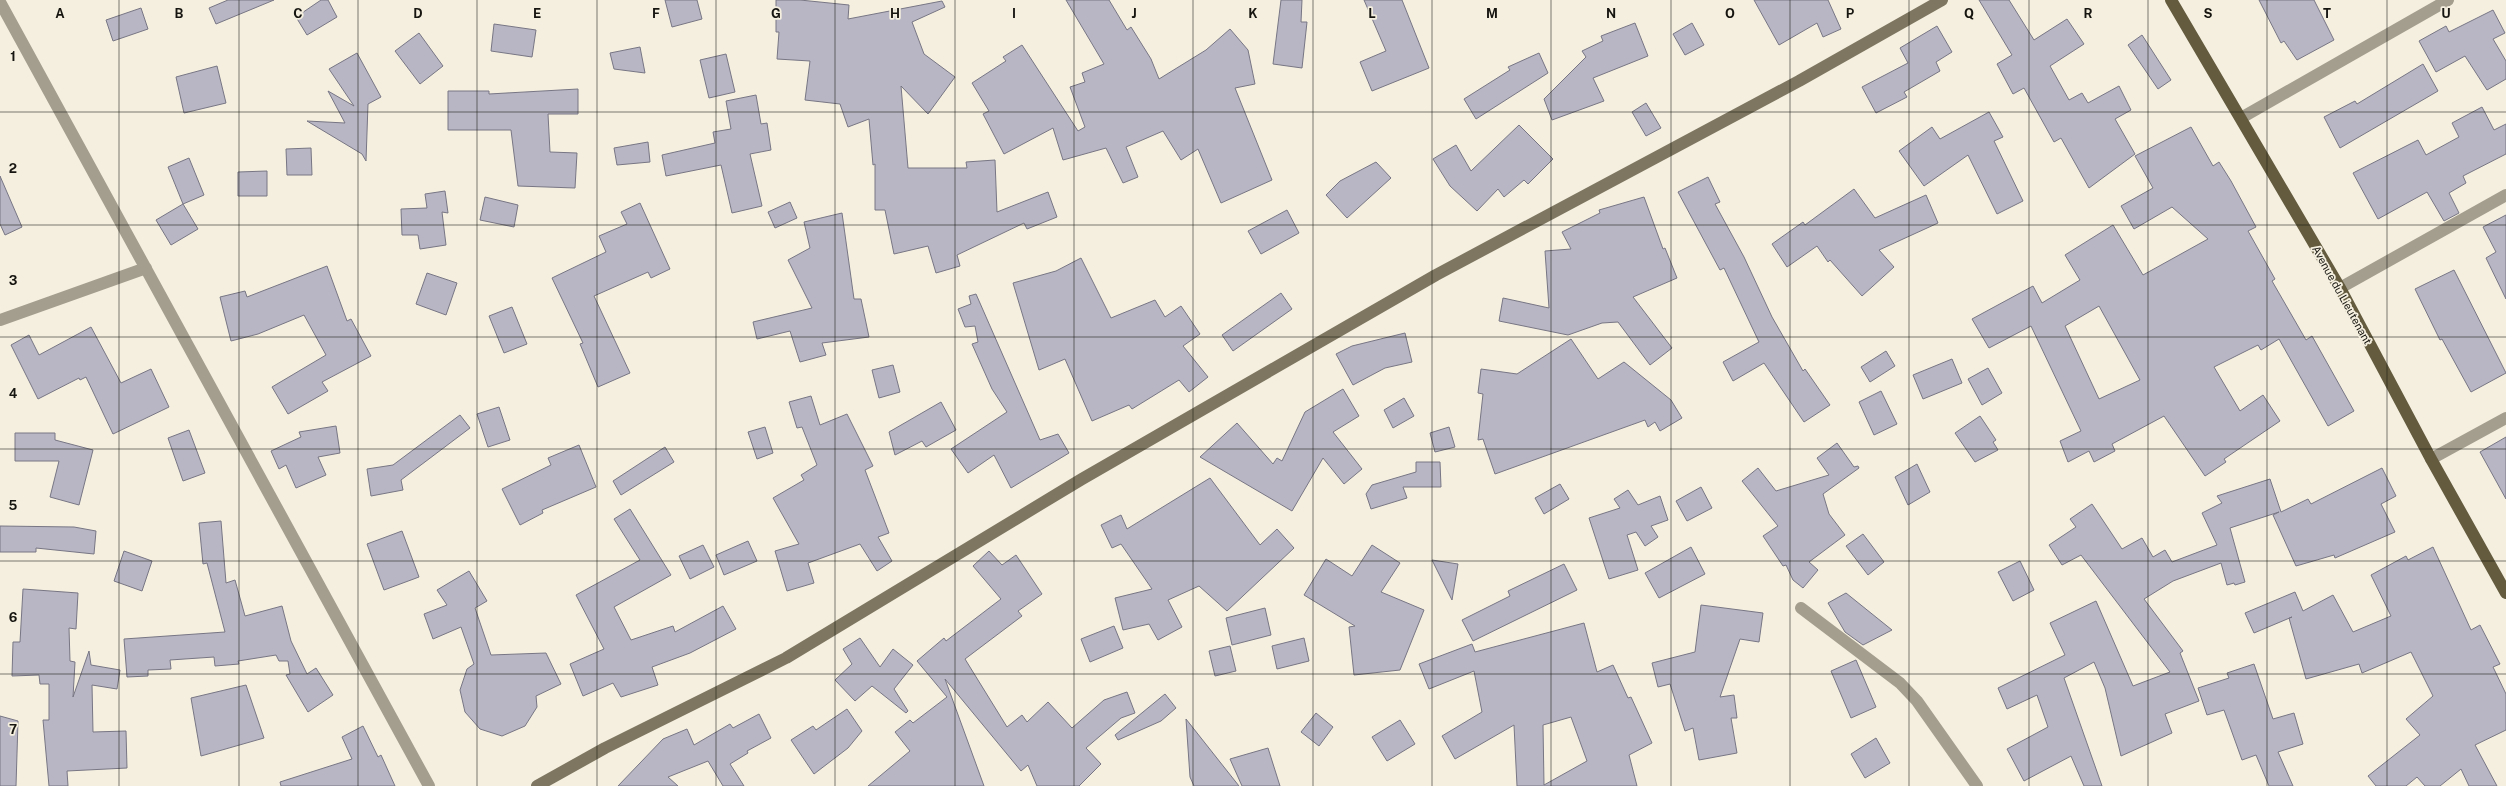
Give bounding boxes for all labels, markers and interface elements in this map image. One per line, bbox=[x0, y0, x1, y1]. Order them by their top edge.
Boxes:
text: A bbox=[55, 6, 65, 21]
text: B bbox=[175, 6, 184, 21]
text: C bbox=[293, 6, 303, 21]
text: D bbox=[413, 6, 423, 21]
text: E bbox=[533, 6, 541, 21]
text: F bbox=[652, 6, 660, 21]
text: G bbox=[771, 6, 781, 21]
text: H bbox=[890, 6, 900, 21]
text: I bbox=[1012, 6, 1016, 21]
text: J bbox=[1131, 6, 1137, 21]
text: K bbox=[1248, 6, 1258, 21]
text: L bbox=[1368, 6, 1376, 21]
text: M bbox=[1486, 6, 1498, 21]
text: N bbox=[1606, 6, 1616, 21]
text: O bbox=[1725, 6, 1735, 21]
text: P bbox=[1846, 6, 1855, 21]
text: Q bbox=[1964, 6, 1974, 21]
text: R bbox=[2083, 6, 2093, 21]
text: S bbox=[2204, 6, 2213, 21]
text: T bbox=[2323, 6, 2331, 21]
text: U bbox=[2441, 6, 2451, 21]
text: 1 bbox=[10, 49, 16, 64]
text: 2 bbox=[9, 161, 17, 176]
street label: Avenue du Lieutenant bbox=[2310, 244, 2374, 346]
text: 3 bbox=[9, 273, 18, 288]
text: 4 bbox=[9, 386, 18, 401]
text: 5 bbox=[9, 498, 18, 513]
text: 6 bbox=[9, 610, 18, 625]
text: 7 bbox=[9, 722, 17, 737]

